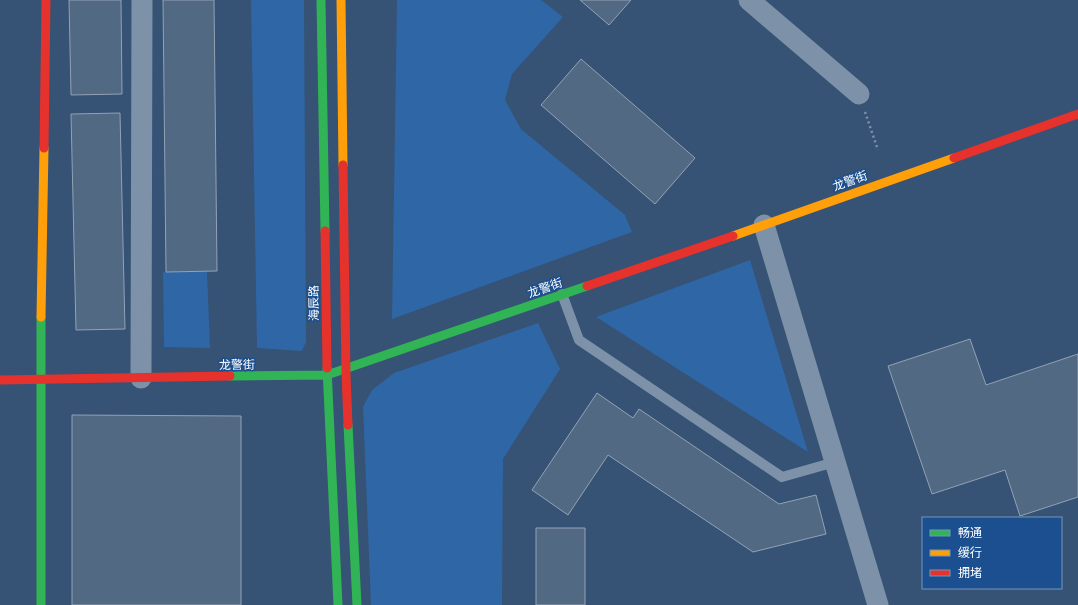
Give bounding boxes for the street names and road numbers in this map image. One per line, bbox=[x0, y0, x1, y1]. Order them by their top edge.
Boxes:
street label: 龙警街 bbox=[831, 168, 869, 194]
street label: 龙警街 bbox=[526, 276, 564, 300]
street label: 海辰路 bbox=[307, 285, 321, 321]
street label: 龙警街 bbox=[219, 358, 255, 372]

